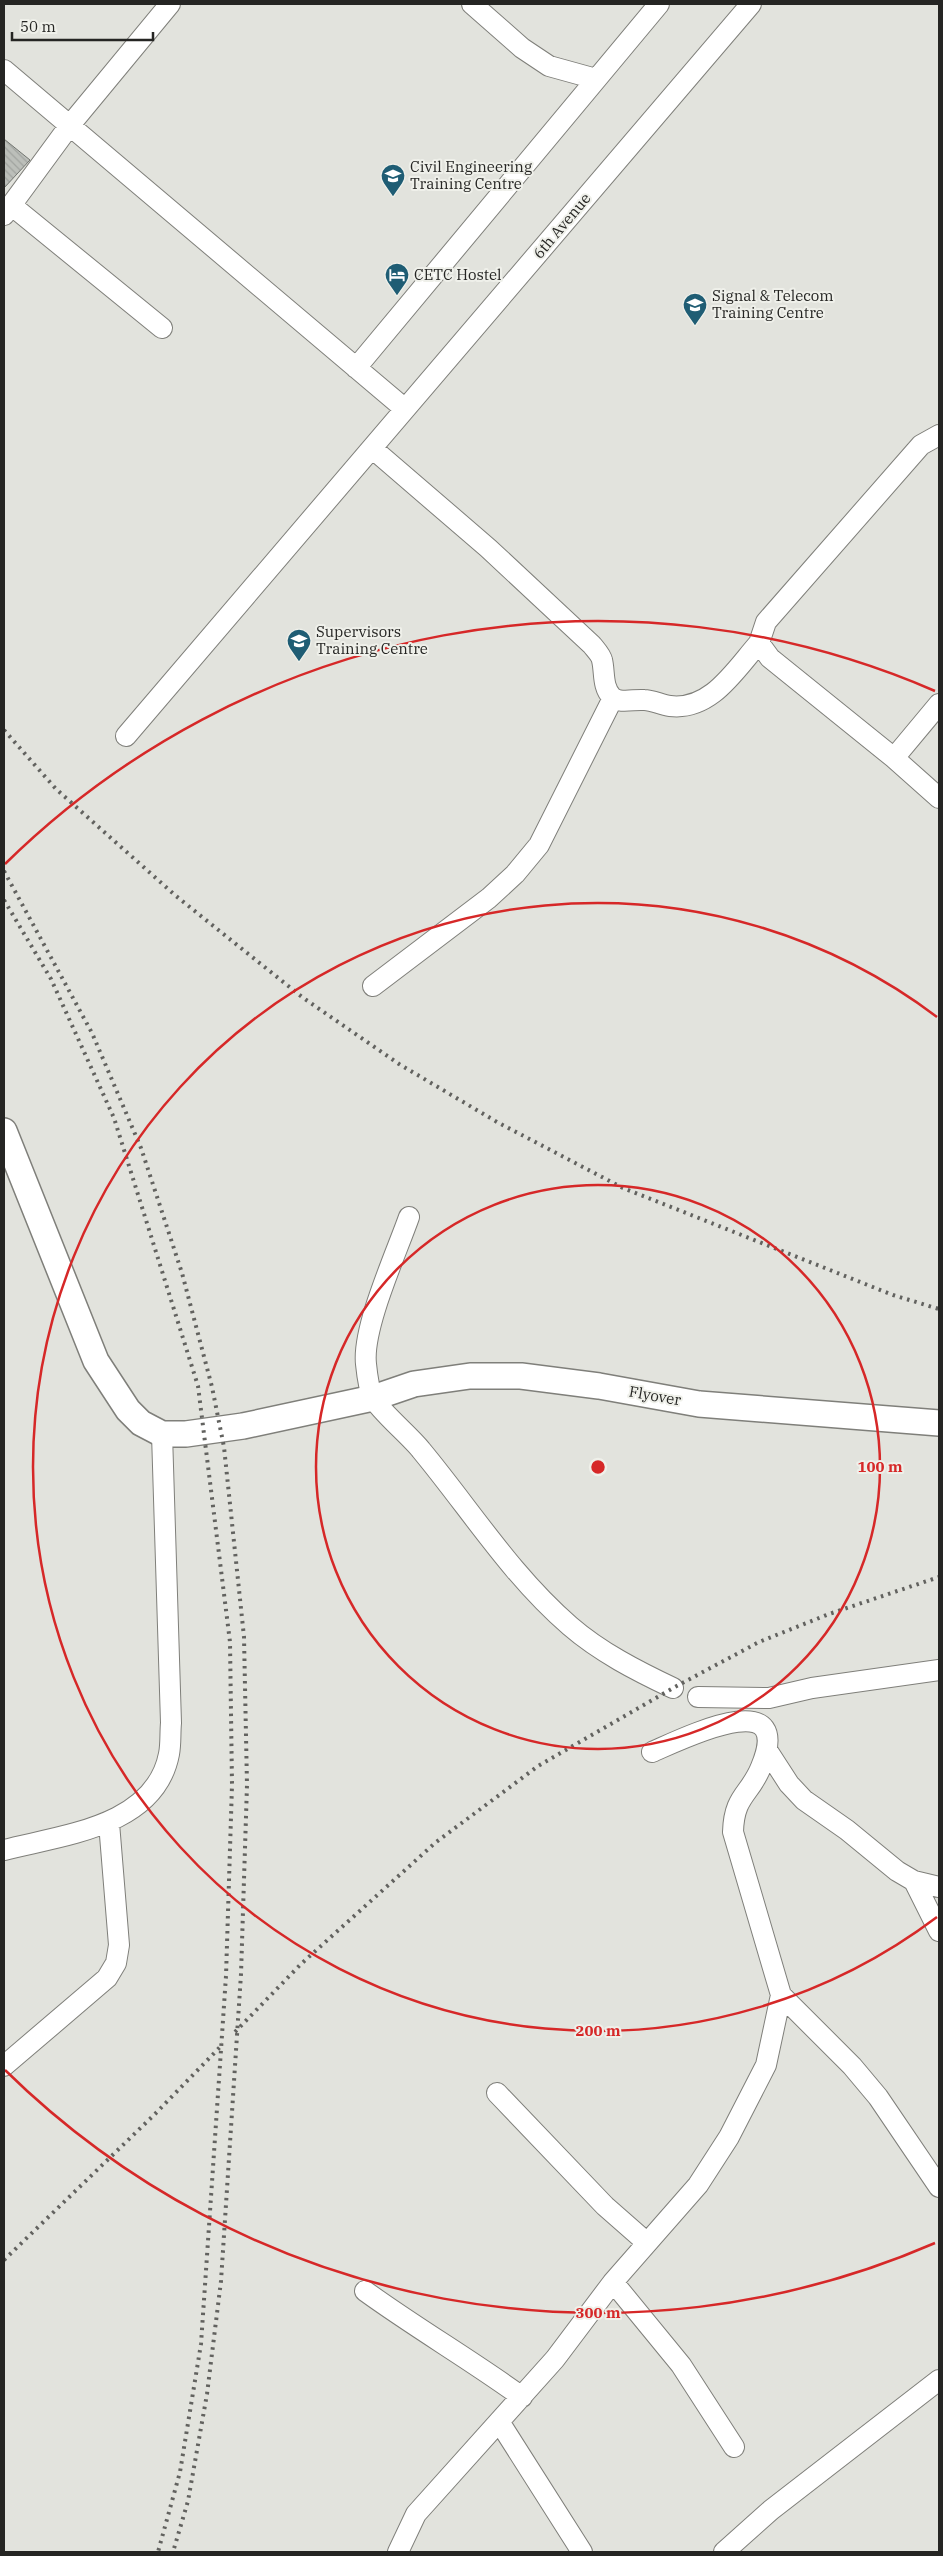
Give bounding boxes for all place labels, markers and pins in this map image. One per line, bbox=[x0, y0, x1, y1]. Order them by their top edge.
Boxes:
place label: Civil Engineering Training Centre bbox=[410, 157, 532, 193]
school or university icon: Civil Engineering Training Centre bbox=[380, 163, 406, 197]
hotel icon: CETC Hostel bbox=[384, 262, 410, 296]
place label: CETC Hostel bbox=[414, 265, 502, 284]
place label: Signal & Telecom Training Centre bbox=[712, 286, 834, 322]
school or university icon: Signal & Telecom Training Centre bbox=[682, 292, 708, 326]
place label: Supervisors Training Centre bbox=[316, 622, 428, 658]
school or university icon: Supervisors Training Centre bbox=[286, 628, 312, 662]
centre of rings bbox=[589, 1458, 607, 1476]

